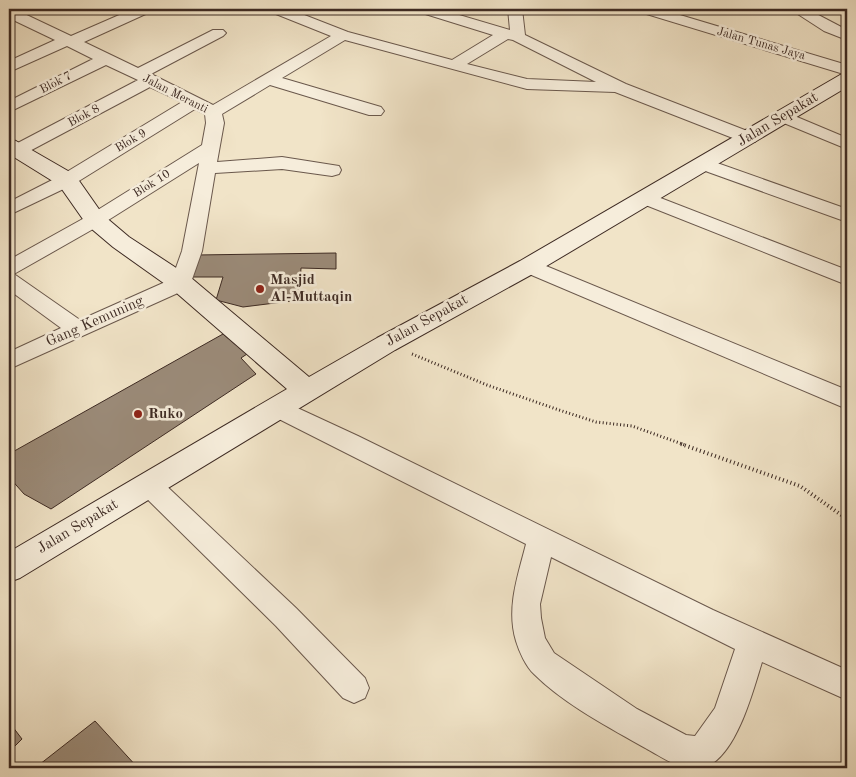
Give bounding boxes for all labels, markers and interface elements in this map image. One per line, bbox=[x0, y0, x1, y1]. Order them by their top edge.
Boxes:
street label: Jalan Tunas Jaya bbox=[715, 26, 807, 62]
street label: Blok 7 bbox=[38, 70, 74, 96]
street label: Jalan Meranti bbox=[140, 72, 210, 116]
street label: Jalan Sepakat bbox=[735, 90, 821, 150]
street label: Blok 8 bbox=[66, 103, 102, 129]
street label: Blok 9 bbox=[113, 127, 149, 155]
street label: Blok 10 bbox=[131, 168, 173, 200]
place label: Masjid Al-Muttaqin bbox=[270, 273, 352, 305]
marker: Masjid Al-Muttaqin bbox=[254, 283, 266, 295]
street label: Jalan Sepakat bbox=[384, 292, 470, 350]
street label: Gang Kemuning bbox=[44, 294, 146, 350]
place label: Ruko bbox=[148, 407, 183, 422]
marker: Ruko bbox=[132, 408, 144, 420]
street label: Jalan Sepakat bbox=[35, 497, 121, 557]

